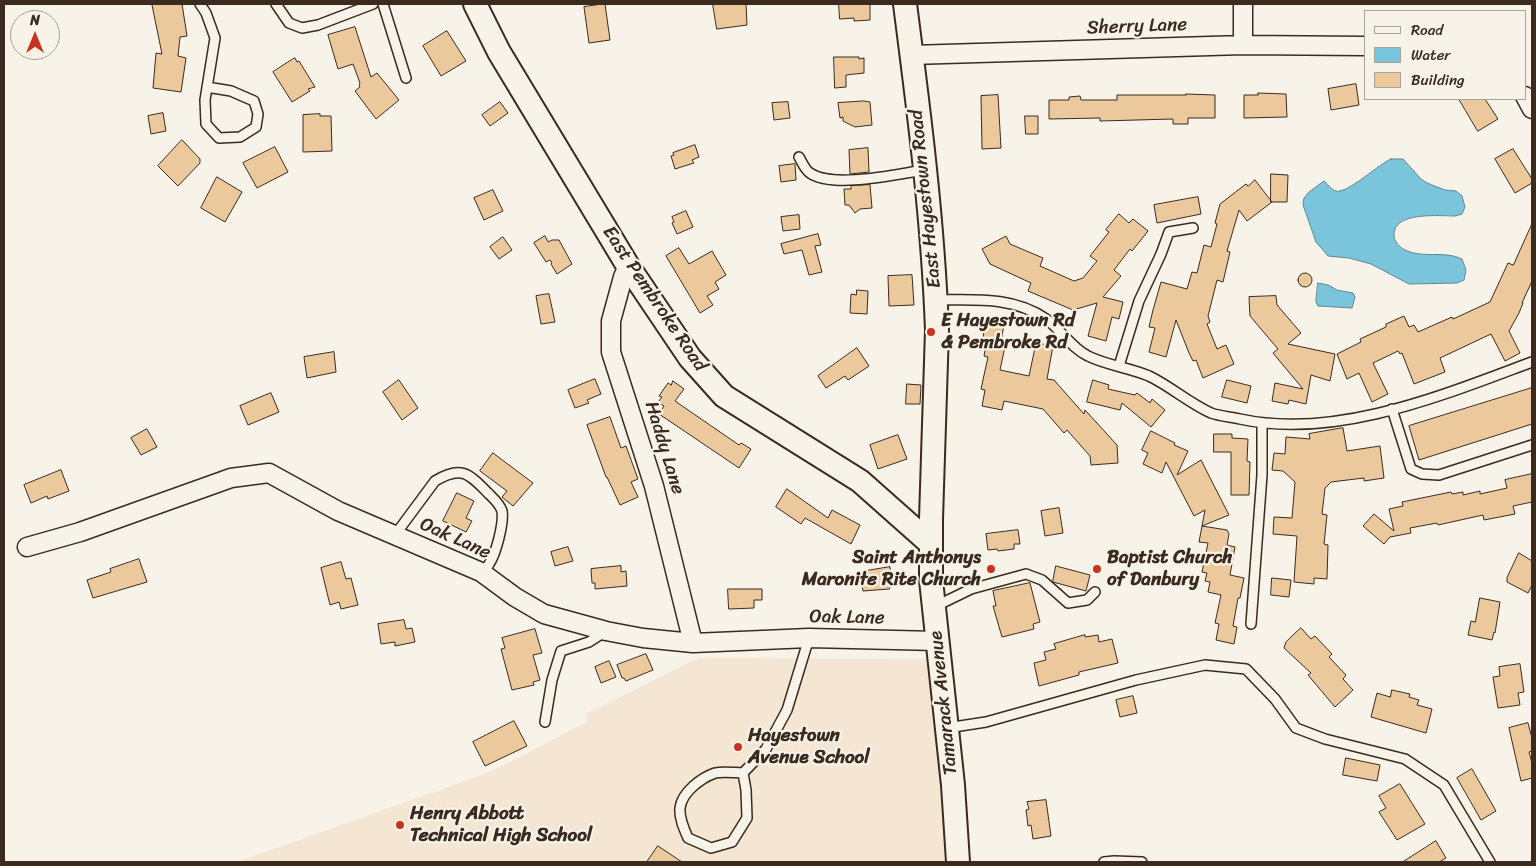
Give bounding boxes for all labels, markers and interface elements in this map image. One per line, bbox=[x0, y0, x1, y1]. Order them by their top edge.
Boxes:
text: N bbox=[30, 8, 40, 33]
north arrow bbox=[10, 10, 60, 60]
legend bbox=[1364, 10, 1526, 100]
street label: Sherry Lane bbox=[1086, 14, 1188, 40]
text: Road bbox=[1411, 17, 1443, 43]
text: Water bbox=[1411, 42, 1451, 68]
text: Building bbox=[1411, 67, 1465, 93]
street label: East Hayestown Road bbox=[905, 109, 947, 289]
street label: East Pembroke Road bbox=[597, 222, 711, 376]
place label: E Hayestown Rd & Pembroke Rd bbox=[941, 310, 1075, 354]
marker: E Hayestown Rd & Pembroke Rd bbox=[925, 326, 937, 338]
street label: Haddy Lane bbox=[639, 399, 689, 497]
street label: Oak Lane bbox=[416, 513, 494, 565]
place label: Saint Anthonys Maronite Rite Church bbox=[802, 547, 981, 591]
place label: Baptist Church of Danbury bbox=[1107, 547, 1232, 591]
marker: Saint Anthonys Maronite Rite Church bbox=[985, 563, 997, 575]
marker: Baptist Church of Danbury bbox=[1091, 563, 1103, 575]
street label: Oak Lane bbox=[809, 606, 885, 630]
street label: Tamarack Avenue bbox=[925, 630, 963, 776]
place label: Hayestown Avenue School bbox=[748, 725, 870, 769]
marker: Hayestown Avenue School bbox=[732, 741, 744, 753]
place label: Henry Abbott Technical High School bbox=[410, 803, 592, 847]
marker: Henry Abbott Technical High School bbox=[394, 819, 406, 831]

